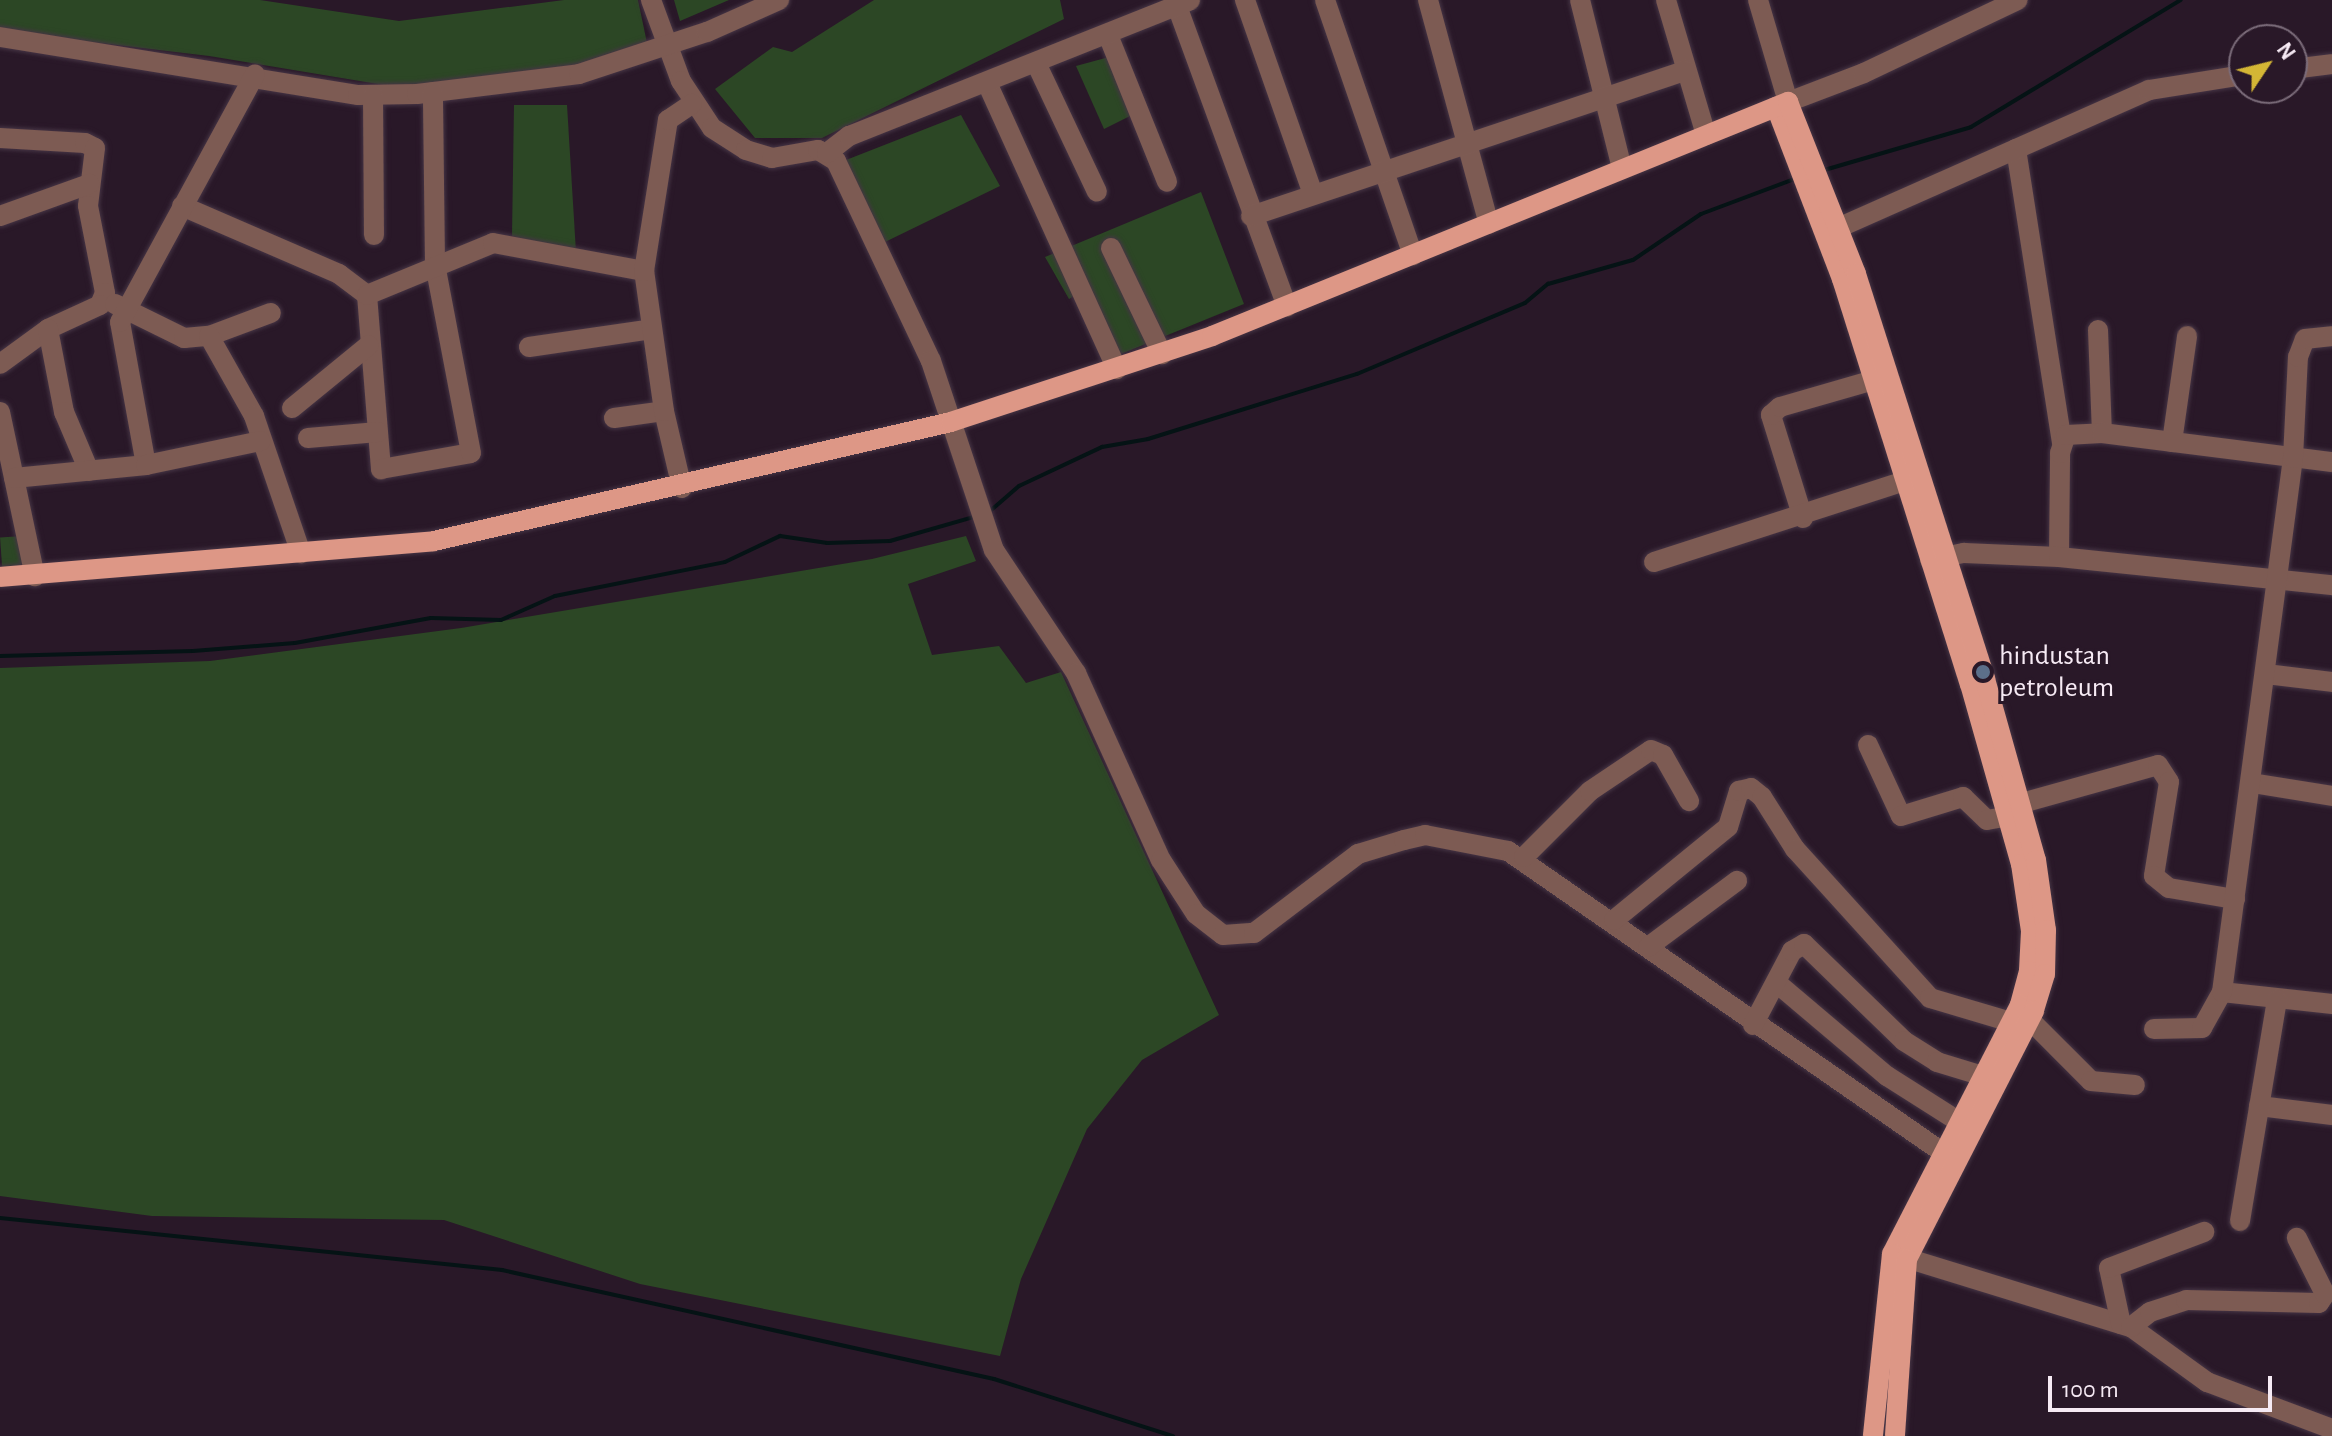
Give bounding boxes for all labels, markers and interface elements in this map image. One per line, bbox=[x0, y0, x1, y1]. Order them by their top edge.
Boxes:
north arrow bbox=[2228, 24, 2308, 104]
text: N bbox=[2273, 39, 2299, 64]
place label: hindustan petroleum bbox=[1999, 639, 2114, 705]
marker: hindustan petroleum bbox=[1974, 663, 1992, 681]
scale bar bbox=[2052, 1360, 2276, 1410]
text: 100 m bbox=[2062, 1378, 2119, 1402]

